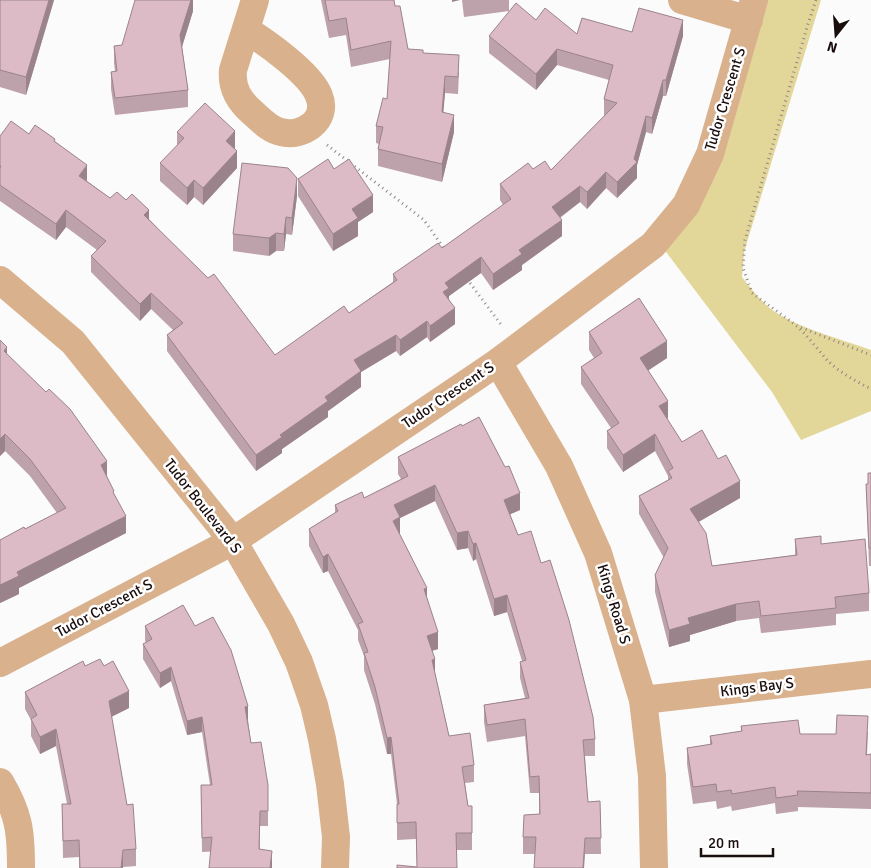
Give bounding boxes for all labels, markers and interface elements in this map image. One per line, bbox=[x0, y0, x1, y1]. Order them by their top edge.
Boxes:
north arrow bbox=[811, 10, 861, 60]
text: N bbox=[825, 37, 839, 57]
street label: Tudor Crescent S bbox=[701, 45, 749, 153]
street label: Tudor Crescent S bbox=[399, 358, 497, 432]
street label: Tudor Boulevard S bbox=[161, 455, 245, 557]
street label: Kings Road S bbox=[593, 562, 635, 646]
street label: Tudor Crescent S bbox=[53, 575, 155, 641]
street label: Kings Bay S bbox=[719, 674, 795, 700]
scale bar bbox=[701, 826, 774, 858]
text: 20 m bbox=[708, 834, 739, 852]

